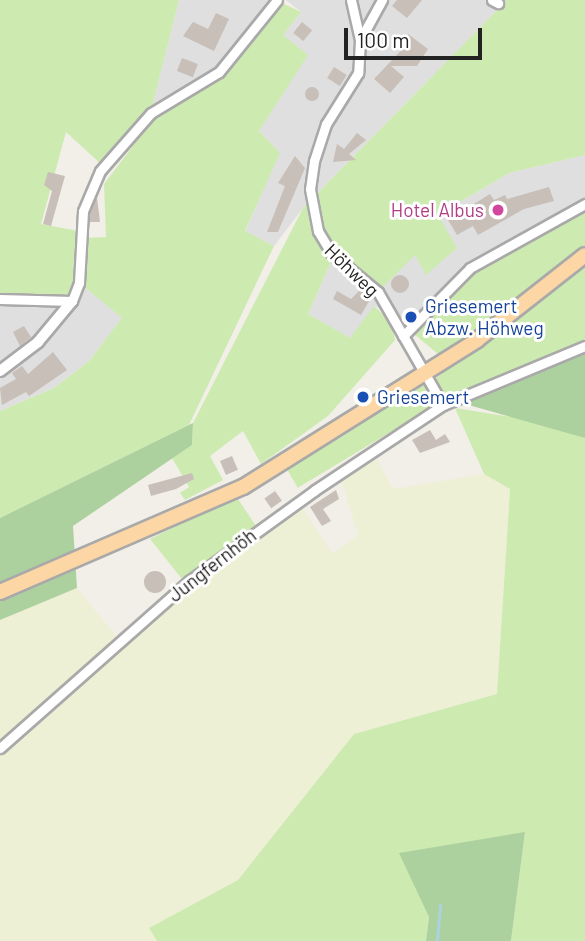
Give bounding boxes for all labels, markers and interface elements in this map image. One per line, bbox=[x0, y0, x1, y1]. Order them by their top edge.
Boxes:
scale bar bbox=[347, 14, 485, 58]
text: 100 m bbox=[357, 27, 410, 52]
place label: Hotel Albus bbox=[391, 199, 484, 221]
marker: Hotel Albus bbox=[490, 202, 506, 218]
street label: Höhweg bbox=[320, 239, 384, 301]
place label: Griesemert Abzw. Höhweg bbox=[425, 295, 544, 339]
marker: Griesemert Abzw. Höhweg bbox=[403, 309, 419, 325]
place label: Griesemert bbox=[377, 386, 469, 408]
marker: Griesemert bbox=[355, 389, 371, 405]
street label: Jungfernhöh bbox=[164, 524, 260, 606]

